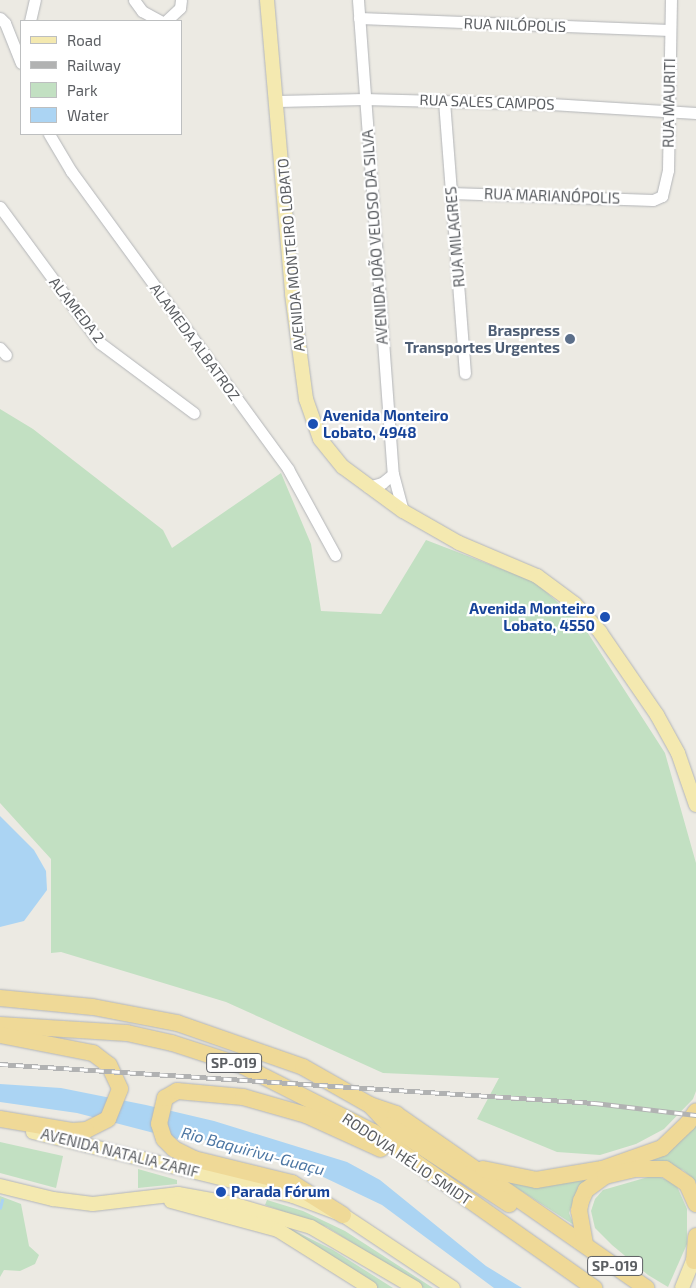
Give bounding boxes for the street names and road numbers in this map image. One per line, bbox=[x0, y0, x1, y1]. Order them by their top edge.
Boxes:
street label: RUA NILÓPOLIS bbox=[463, 14, 567, 36]
street label: RUA MAURITI bbox=[659, 58, 679, 148]
street label: RUA SALES CAMPOS bbox=[419, 91, 555, 113]
street label: AVENIDA JOÃO VELOSO DA SILVA bbox=[358, 128, 392, 346]
street label: AVENIDA MONTEIRO LOBATO bbox=[274, 157, 308, 353]
street label: RUA MARIANÓPOLIS bbox=[484, 185, 620, 207]
street label: RUA MILAGRES bbox=[442, 186, 468, 288]
street label: ALAMEDA 2 bbox=[46, 273, 108, 347]
street label: ALAMEDA ALBATROZ bbox=[146, 279, 244, 405]
road number: SP-019 bbox=[205, 1052, 263, 1074]
street label: RODOVIA HÉLIO SMIDT bbox=[339, 1109, 475, 1209]
street label: AVENIDA NATALIA ZARIF bbox=[39, 1125, 201, 1181]
road number: SP-019 bbox=[586, 1254, 644, 1278]

